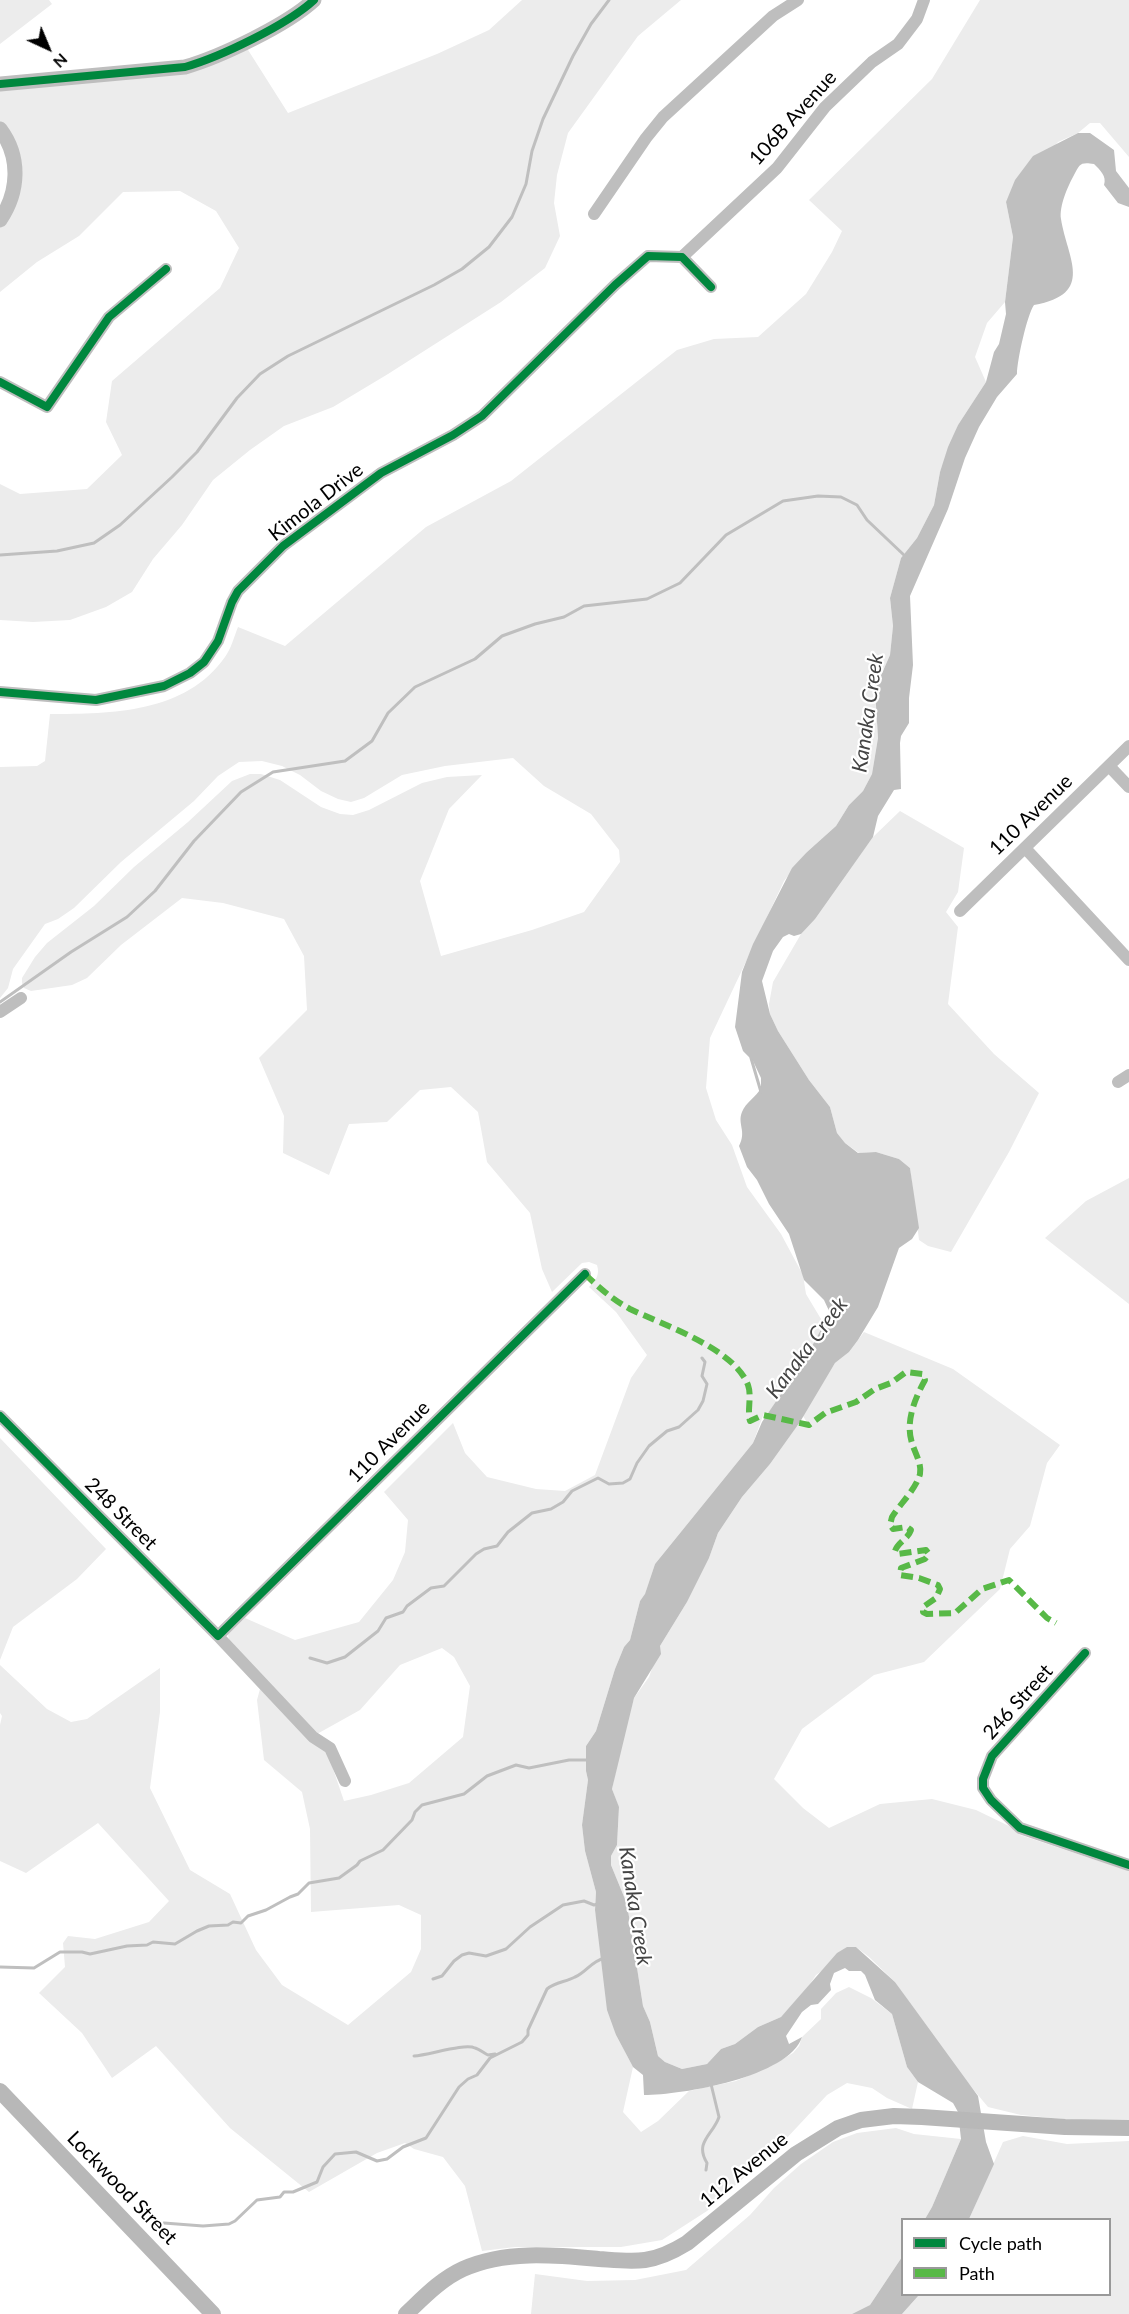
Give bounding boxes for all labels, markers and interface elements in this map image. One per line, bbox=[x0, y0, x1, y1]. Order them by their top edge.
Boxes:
north arrow bbox=[18, 18, 78, 78]
text: N bbox=[50, 50, 72, 72]
street label: 106B Avenue bbox=[744, 66, 842, 170]
street label: Kimola Drive bbox=[264, 458, 368, 546]
water label: Kanaka Creek bbox=[847, 652, 889, 774]
street label: 110 Avenue bbox=[984, 770, 1078, 860]
water label: Kanaka Creek bbox=[761, 1293, 853, 1403]
street label: 110 Avenue bbox=[343, 1396, 435, 1488]
street label: 248 Street bbox=[80, 1473, 162, 1555]
street label: 246 Street bbox=[978, 1660, 1058, 1744]
water label: Kanaka Creek bbox=[613, 1845, 657, 1967]
street label: Lockwood Street bbox=[62, 2126, 182, 2250]
street label: 112 Avenue bbox=[695, 2127, 793, 2213]
legend bbox=[901, 2218, 1111, 2296]
text: Cycle path bbox=[959, 2232, 1042, 2254]
text: Path bbox=[959, 2262, 995, 2284]

